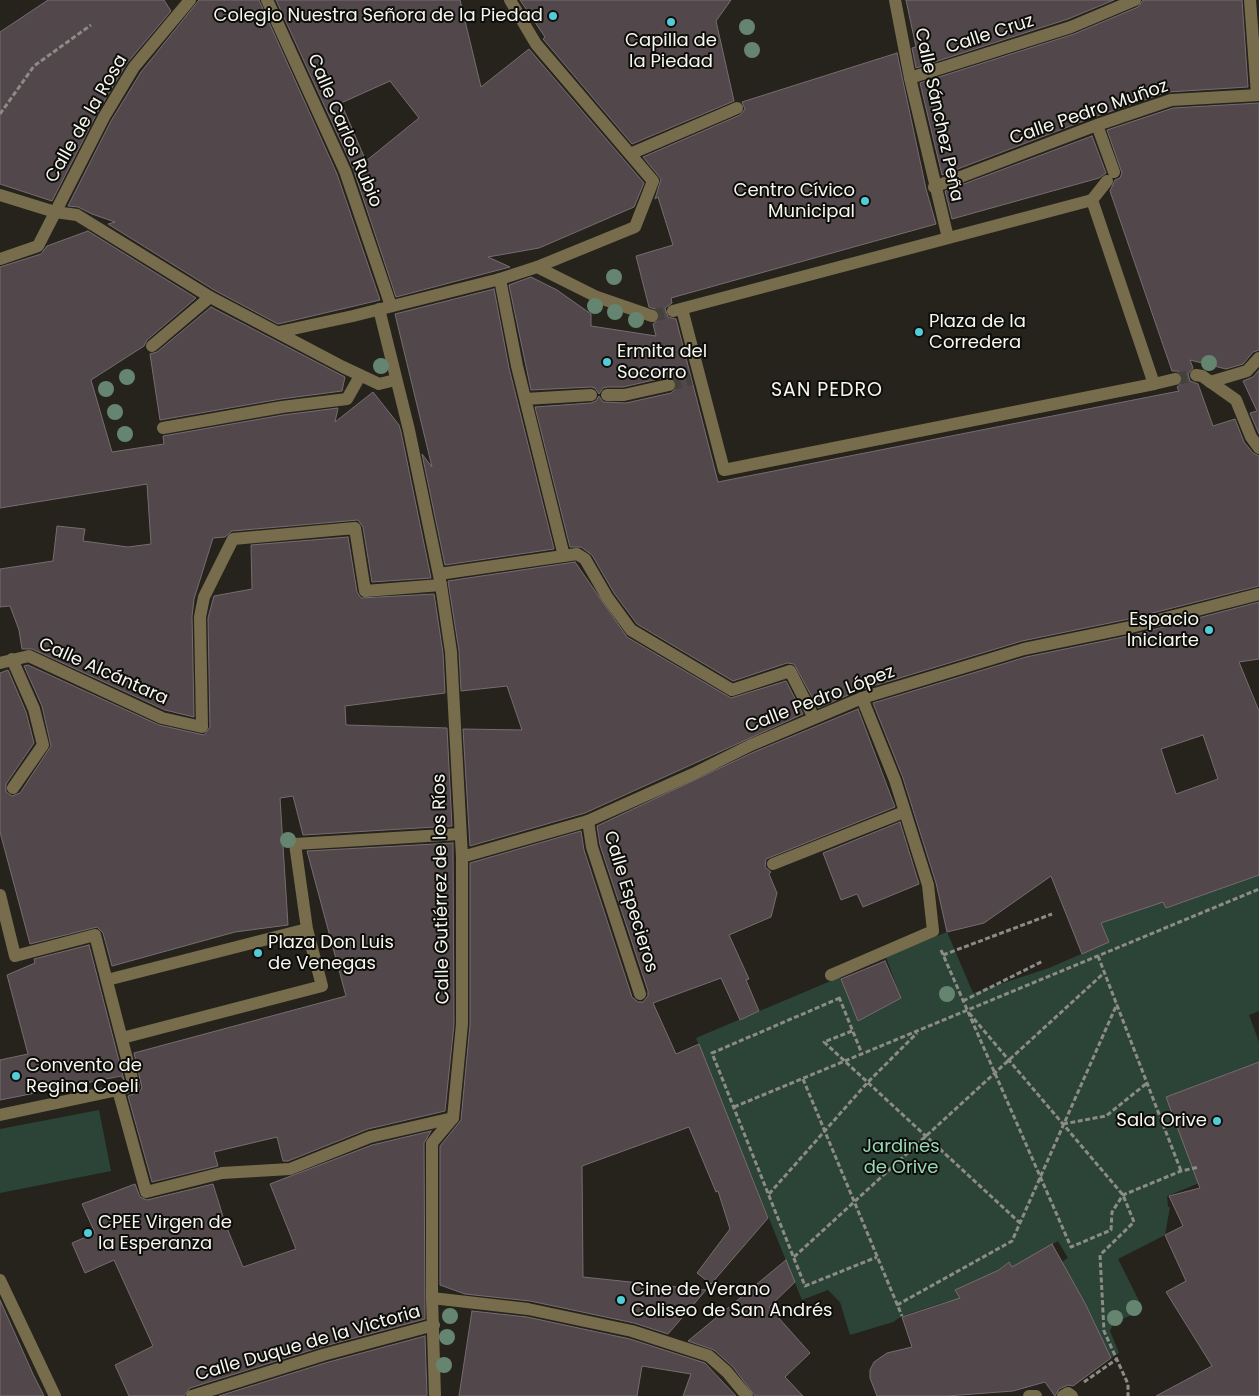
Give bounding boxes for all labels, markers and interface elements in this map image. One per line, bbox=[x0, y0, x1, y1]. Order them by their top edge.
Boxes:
place label: Colegio Nuestra Señora de la Piedad bbox=[214, 5, 543, 27]
marker: Colegio Nuestra Señora de la Piedad bbox=[547, 10, 559, 22]
street label: Calle Cruz bbox=[943, 11, 1037, 59]
marker: Capilla de la Piedad bbox=[665, 16, 677, 28]
street label: Calle Sánchez Peña bbox=[909, 26, 967, 204]
place label: Capilla de la Piedad bbox=[625, 30, 717, 72]
street label: Calle de la Rosa bbox=[42, 51, 132, 187]
street label: Calle Carlos Rubio bbox=[302, 51, 386, 211]
street label: Calle Pedro Muñoz bbox=[1007, 76, 1171, 150]
place label: Centro Cívico Municipal bbox=[734, 180, 855, 222]
marker: Centro Cívico Municipal bbox=[859, 195, 871, 207]
place label: Plaza de la Corredera bbox=[929, 311, 1026, 354]
marker: Plaza de la Corredera bbox=[913, 326, 925, 338]
place label: Ermita del Socorro bbox=[617, 341, 707, 384]
marker: Ermita del Socorro bbox=[601, 356, 613, 368]
district label: SAN PEDRO bbox=[770, 380, 884, 402]
place label: Espacio Iniciarte bbox=[1127, 609, 1199, 652]
marker: Espacio Iniciarte bbox=[1203, 624, 1215, 636]
street label: Calle Alcántara bbox=[35, 634, 171, 710]
street label: Calle Pedro López bbox=[742, 662, 898, 738]
street label: Calle Gutiérrez de los Ríos bbox=[429, 773, 455, 1005]
street label: Calle Especieros bbox=[598, 829, 662, 975]
place label: Plaza Don Luis de Venegas bbox=[268, 932, 394, 974]
marker: Plaza Don Luis de Venegas bbox=[252, 947, 264, 959]
place label: Convento de Regina Coeli bbox=[26, 1055, 142, 1098]
marker: Convento de Regina Coeli bbox=[10, 1070, 22, 1082]
place label: Sala Orive bbox=[1116, 1110, 1207, 1132]
marker: Sala Orive bbox=[1211, 1115, 1223, 1127]
park label: Jardines de Orive bbox=[862, 1136, 940, 1178]
place label: CPEE Virgen de la Esperanza bbox=[98, 1212, 232, 1254]
marker: CPEE Virgen de la Esperanza bbox=[82, 1227, 94, 1239]
place label: Cine de Verano Coliseo de San Andrés bbox=[631, 1279, 832, 1322]
marker: Cine de Verano Coliseo de San Andrés bbox=[615, 1294, 627, 1306]
street label: Calle Duque de la Victoria bbox=[193, 1301, 423, 1387]

